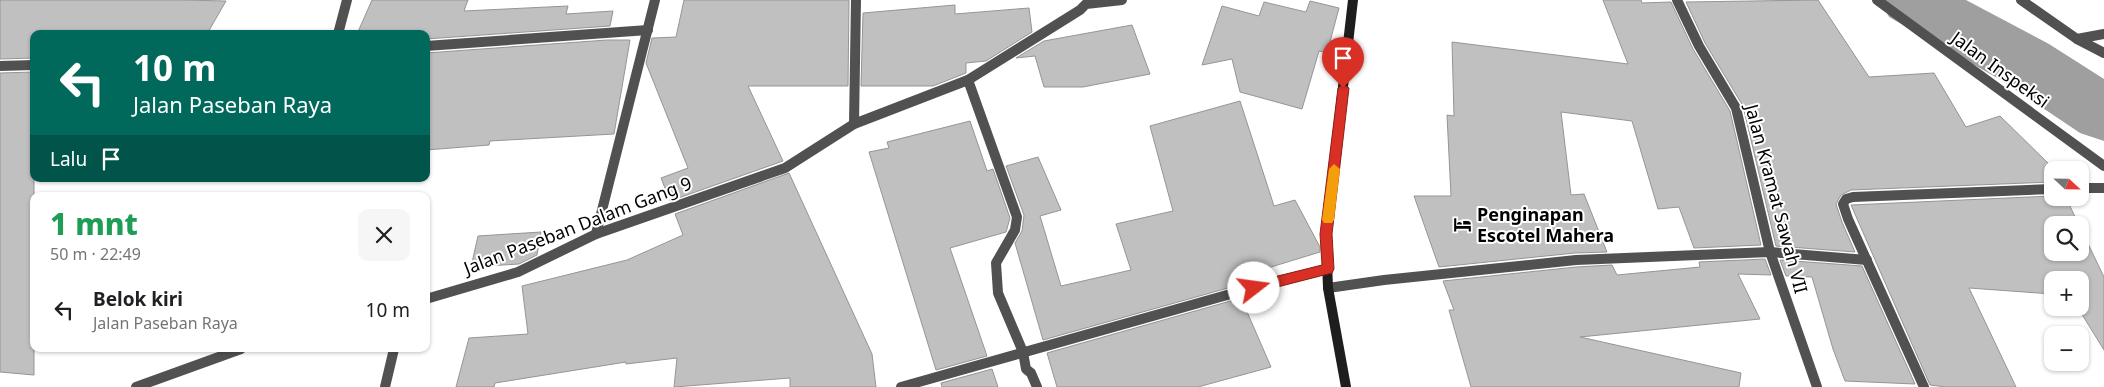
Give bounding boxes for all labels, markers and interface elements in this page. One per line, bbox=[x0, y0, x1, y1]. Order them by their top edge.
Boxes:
street label: Jalan Inspeksi bbox=[1945, 24, 2054, 113]
pin bbox=[1322, 37, 1364, 88]
text: 10 m bbox=[133, 44, 216, 91]
icon: arrive bbox=[1329, 44, 1357, 72]
icon: left bbox=[50, 50, 115, 115]
text: Jalan Paseban Raya bbox=[133, 89, 332, 119]
street label: Jalan Kramat Sawah VII bbox=[1740, 100, 1814, 296]
icon: arrive bbox=[97, 145, 125, 173]
text: Lalu bbox=[50, 146, 87, 172]
north arrow bbox=[2044, 161, 2089, 206]
map controls bbox=[2044, 161, 2089, 371]
street label: Jalan Paseban Dalam Gang 9 bbox=[458, 170, 695, 280]
place label: Penginapan Escotel Mahera bbox=[1477, 202, 1614, 247]
text: 1 mnt bbox=[50, 203, 138, 244]
button: close bbox=[358, 209, 410, 261]
hotel icon: Penginapan Escotel Mahera bbox=[1453, 215, 1473, 235]
button: search bbox=[2044, 216, 2089, 261]
text: 50 m · 22:49 bbox=[50, 243, 141, 265]
position arrow bbox=[1227, 261, 1279, 313]
button: + bbox=[2044, 271, 2089, 316]
text: Belok kiri bbox=[93, 286, 183, 312]
icon: left bbox=[50, 296, 78, 324]
text: 10 m bbox=[366, 297, 410, 323]
text: Jalan Paseban Raya bbox=[93, 312, 238, 334]
button: − bbox=[2044, 326, 2089, 371]

